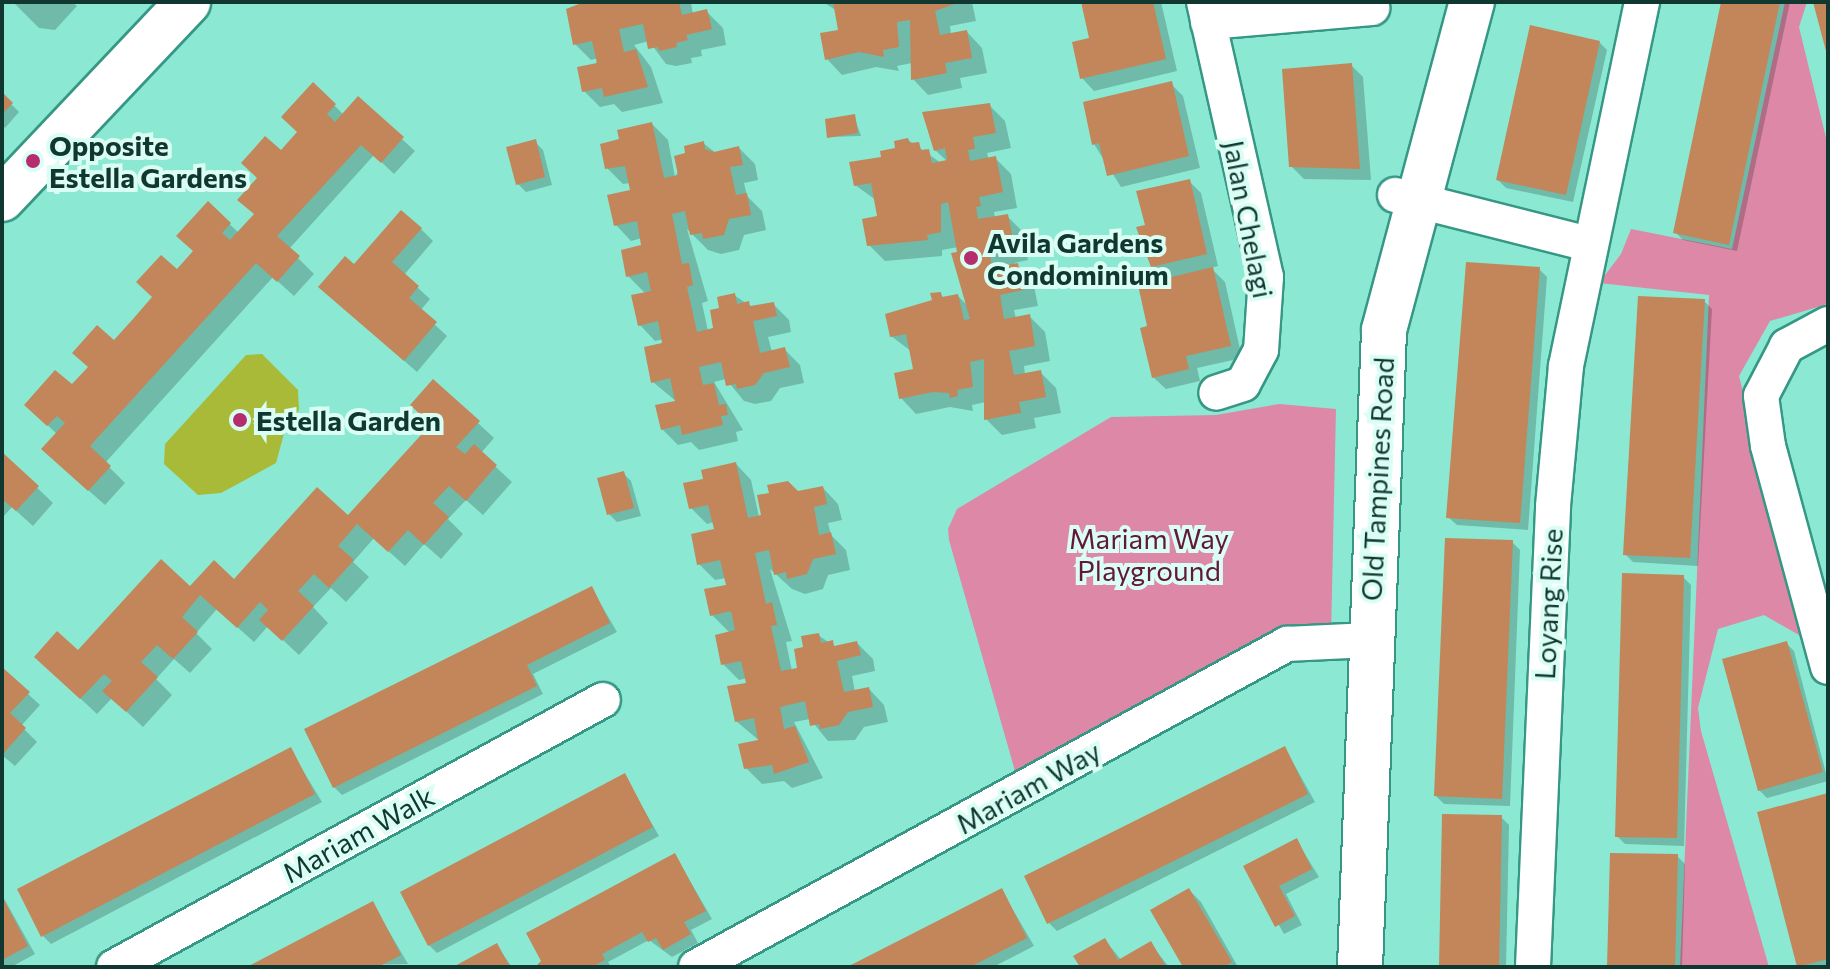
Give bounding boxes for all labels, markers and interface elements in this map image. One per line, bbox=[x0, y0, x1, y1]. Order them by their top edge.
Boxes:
place label: Opposite Estella Gardens bbox=[49, 128, 247, 194]
street label: Jalan Chelagi bbox=[1217, 137, 1281, 301]
marker: Opposite Estella Gardens bbox=[24, 152, 42, 170]
place label: Avila Gardens Condominium bbox=[987, 225, 1169, 291]
marker: Avila Gardens Condominium bbox=[962, 249, 980, 267]
street label: Old Tampines Road bbox=[1354, 356, 1400, 602]
place label: Estella Garden bbox=[256, 403, 441, 437]
marker: Estella Garden bbox=[231, 411, 249, 429]
park label: Mariam Way Playground bbox=[1069, 521, 1229, 587]
street label: Loyang Rise bbox=[1527, 528, 1569, 680]
street label: Mariam Way bbox=[950, 734, 1106, 840]
street label: Mariam Walk bbox=[276, 779, 440, 889]

